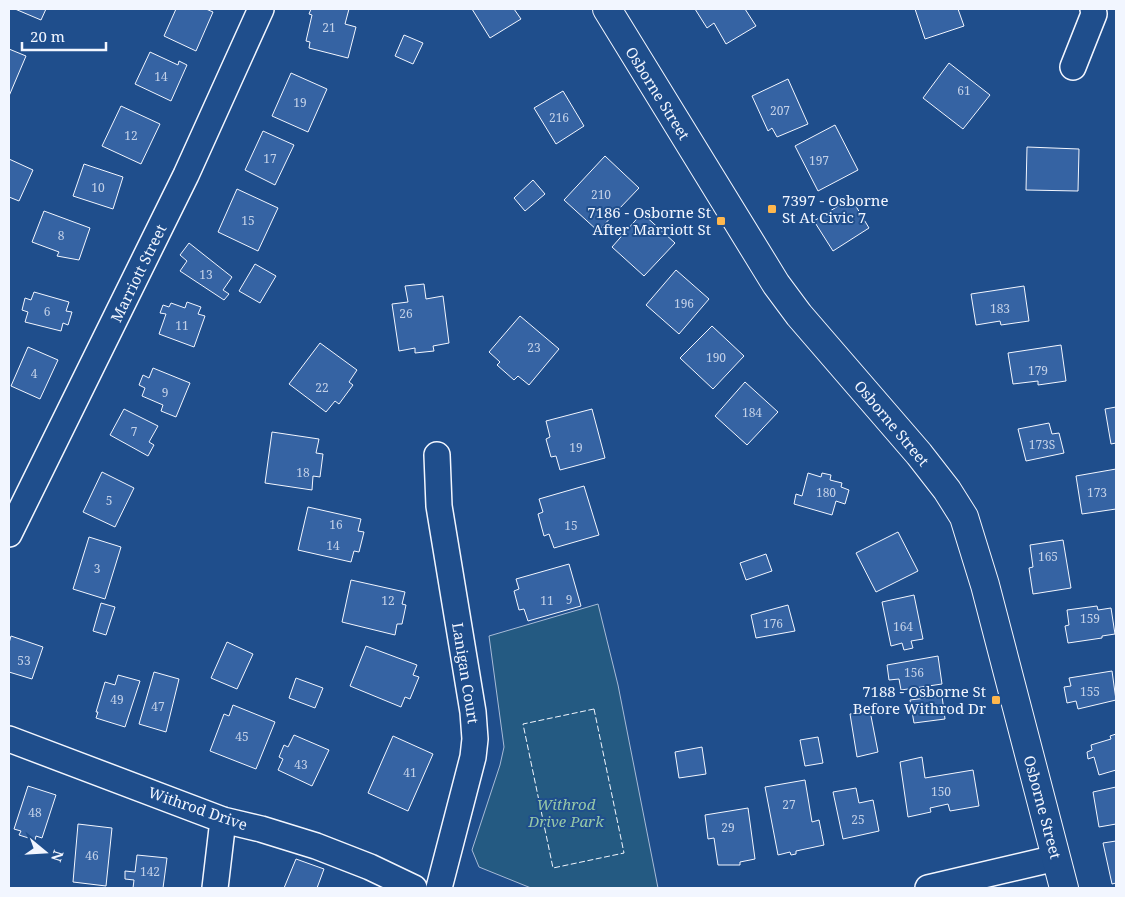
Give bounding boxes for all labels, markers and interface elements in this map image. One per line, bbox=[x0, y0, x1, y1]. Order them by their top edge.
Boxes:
house number: 21 bbox=[322, 19, 336, 36]
scale bar bbox=[22, 20, 106, 52]
text: 20 m bbox=[30, 26, 65, 46]
street label: Osborne Street bbox=[621, 43, 695, 143]
house number: 14 bbox=[154, 68, 168, 85]
house number: 61 bbox=[957, 82, 971, 99]
house number: 19 bbox=[293, 94, 307, 111]
house number: 207 bbox=[770, 102, 790, 119]
house number: 216 bbox=[549, 109, 569, 126]
house number: 12 bbox=[124, 127, 138, 144]
house number: 17 bbox=[263, 150, 277, 167]
house number: 197 bbox=[809, 152, 829, 169]
house number: 10 bbox=[91, 179, 105, 196]
house number: 210 bbox=[591, 186, 611, 203]
place label: 7397 - Osborne St At Civic 7 bbox=[782, 190, 889, 227]
place label: 7186 - Osborne St After Marriott St bbox=[587, 202, 711, 239]
marker: 7397 - Osborne St At Civic 7 bbox=[766, 203, 778, 215]
house number: 15 bbox=[241, 212, 255, 229]
marker: 7186 - Osborne St After Marriott St bbox=[715, 215, 727, 227]
street label: Marriott Street bbox=[106, 221, 170, 325]
house number: 8 bbox=[58, 227, 65, 244]
house number: 13 bbox=[199, 266, 213, 283]
house number: 196 bbox=[674, 295, 694, 312]
house number: 183 bbox=[990, 300, 1010, 317]
house number: 6 bbox=[44, 303, 51, 320]
house number: 26 bbox=[399, 305, 413, 322]
house number: 11 bbox=[175, 317, 189, 334]
house number: 23 bbox=[527, 339, 541, 356]
house number: 190 bbox=[706, 349, 726, 366]
house number: 179 bbox=[1028, 362, 1048, 379]
house number: 4 bbox=[31, 365, 38, 382]
street label: Osborne Street bbox=[850, 376, 934, 470]
house number: 22 bbox=[315, 379, 329, 396]
house number: 9 bbox=[162, 384, 168, 401]
house number: 184 bbox=[742, 404, 762, 421]
house number: 7 bbox=[131, 423, 138, 440]
house number: 173S bbox=[1029, 436, 1055, 453]
house number: 19 bbox=[569, 439, 583, 456]
house number: 18 bbox=[296, 464, 310, 481]
house number: 180 bbox=[816, 484, 836, 501]
house number: 173 bbox=[1087, 484, 1107, 501]
house number: 5 bbox=[106, 492, 112, 509]
house number: 16 bbox=[329, 516, 343, 533]
house number: 15 bbox=[564, 517, 578, 534]
house number: 14 bbox=[326, 537, 340, 554]
house number: 165 bbox=[1038, 548, 1058, 565]
house number: 3 bbox=[94, 560, 101, 577]
house number: 9 bbox=[566, 591, 572, 608]
house number: 12 bbox=[381, 592, 395, 609]
house number: 11 bbox=[540, 592, 554, 609]
house number: 159 bbox=[1080, 610, 1100, 627]
house number: 176 bbox=[763, 615, 783, 632]
house number: 164 bbox=[893, 618, 913, 635]
street label: Lanigan Court bbox=[448, 621, 484, 725]
house number: 53 bbox=[17, 652, 31, 669]
house number: 156 bbox=[904, 664, 924, 681]
place label: 7188 - Osborne St Before Withrod Dr bbox=[853, 681, 986, 718]
house number: 155 bbox=[1080, 683, 1100, 700]
house number: 49 bbox=[110, 691, 124, 708]
marker: 7188 - Osborne St Before Withrod Dr bbox=[990, 694, 1002, 706]
house number: 47 bbox=[151, 698, 165, 715]
house number: 45 bbox=[235, 728, 249, 745]
street label: Osborne Street bbox=[1020, 753, 1066, 861]
house number: 43 bbox=[294, 756, 308, 773]
house number: 41 bbox=[403, 764, 417, 781]
street label: Withrod Drive bbox=[146, 782, 250, 834]
house number: 150 bbox=[931, 783, 951, 800]
park label: Withrod Drive Park bbox=[527, 794, 604, 831]
house number: 27 bbox=[782, 796, 796, 813]
house number: 48 bbox=[28, 804, 42, 821]
house number: 25 bbox=[851, 811, 865, 828]
house number: 29 bbox=[721, 819, 735, 836]
north arrow bbox=[20, 827, 70, 877]
house number: 46 bbox=[85, 847, 99, 864]
text: N bbox=[47, 848, 69, 864]
house number: 142 bbox=[140, 863, 160, 880]

